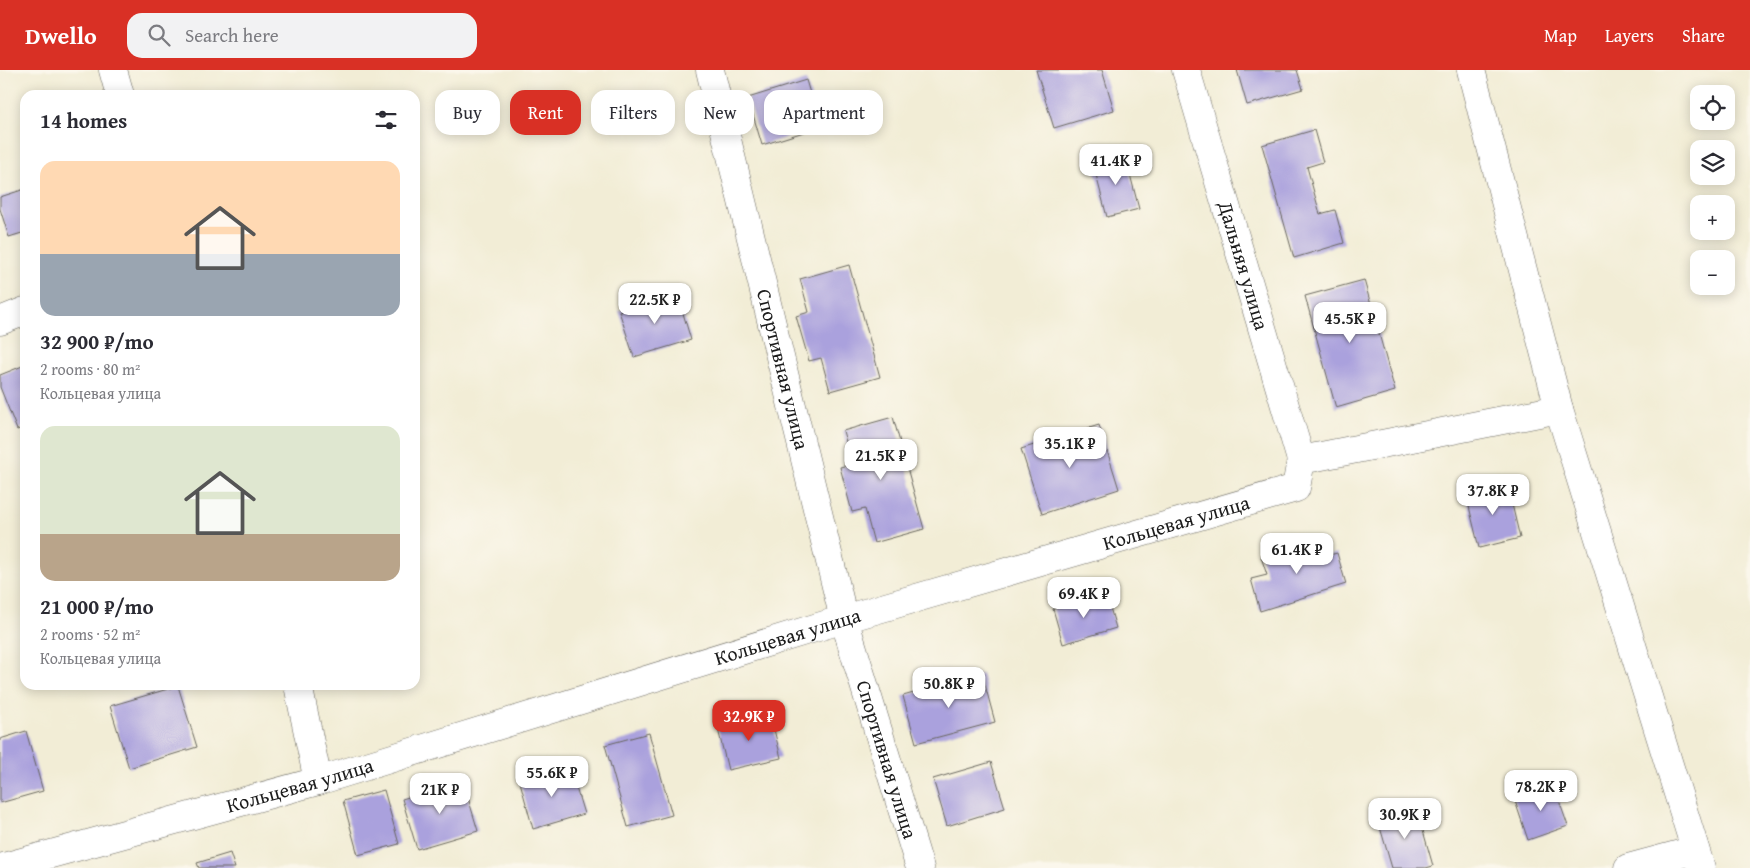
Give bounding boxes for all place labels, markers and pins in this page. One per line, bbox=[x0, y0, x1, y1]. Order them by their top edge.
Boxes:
pin: 41.4K ₽ bbox=[1070, 144, 1162, 186]
pin: 22.5K ₽ bbox=[609, 282, 701, 325]
pin: 45.5K ₽ bbox=[1304, 302, 1396, 344]
pin: 35.1K ₽ bbox=[1024, 426, 1116, 469]
pin: 21.5K ₽ bbox=[835, 438, 927, 481]
pin: 37.8K ₽ bbox=[1447, 474, 1539, 516]
pin: 61.4K ₽ bbox=[1251, 532, 1343, 575]
pin: 69.4K ₽ bbox=[1038, 576, 1130, 619]
pin: 50.8K ₽ bbox=[903, 666, 995, 709]
pin: 32.9K ₽ bbox=[703, 700, 795, 742]
pin: 55.6K ₽ bbox=[506, 756, 598, 798]
pin: 78.2K ₽ bbox=[1495, 770, 1587, 812]
pin: 21K ₽ bbox=[405, 772, 475, 815]
pin: 30.9K ₽ bbox=[1359, 798, 1451, 840]

